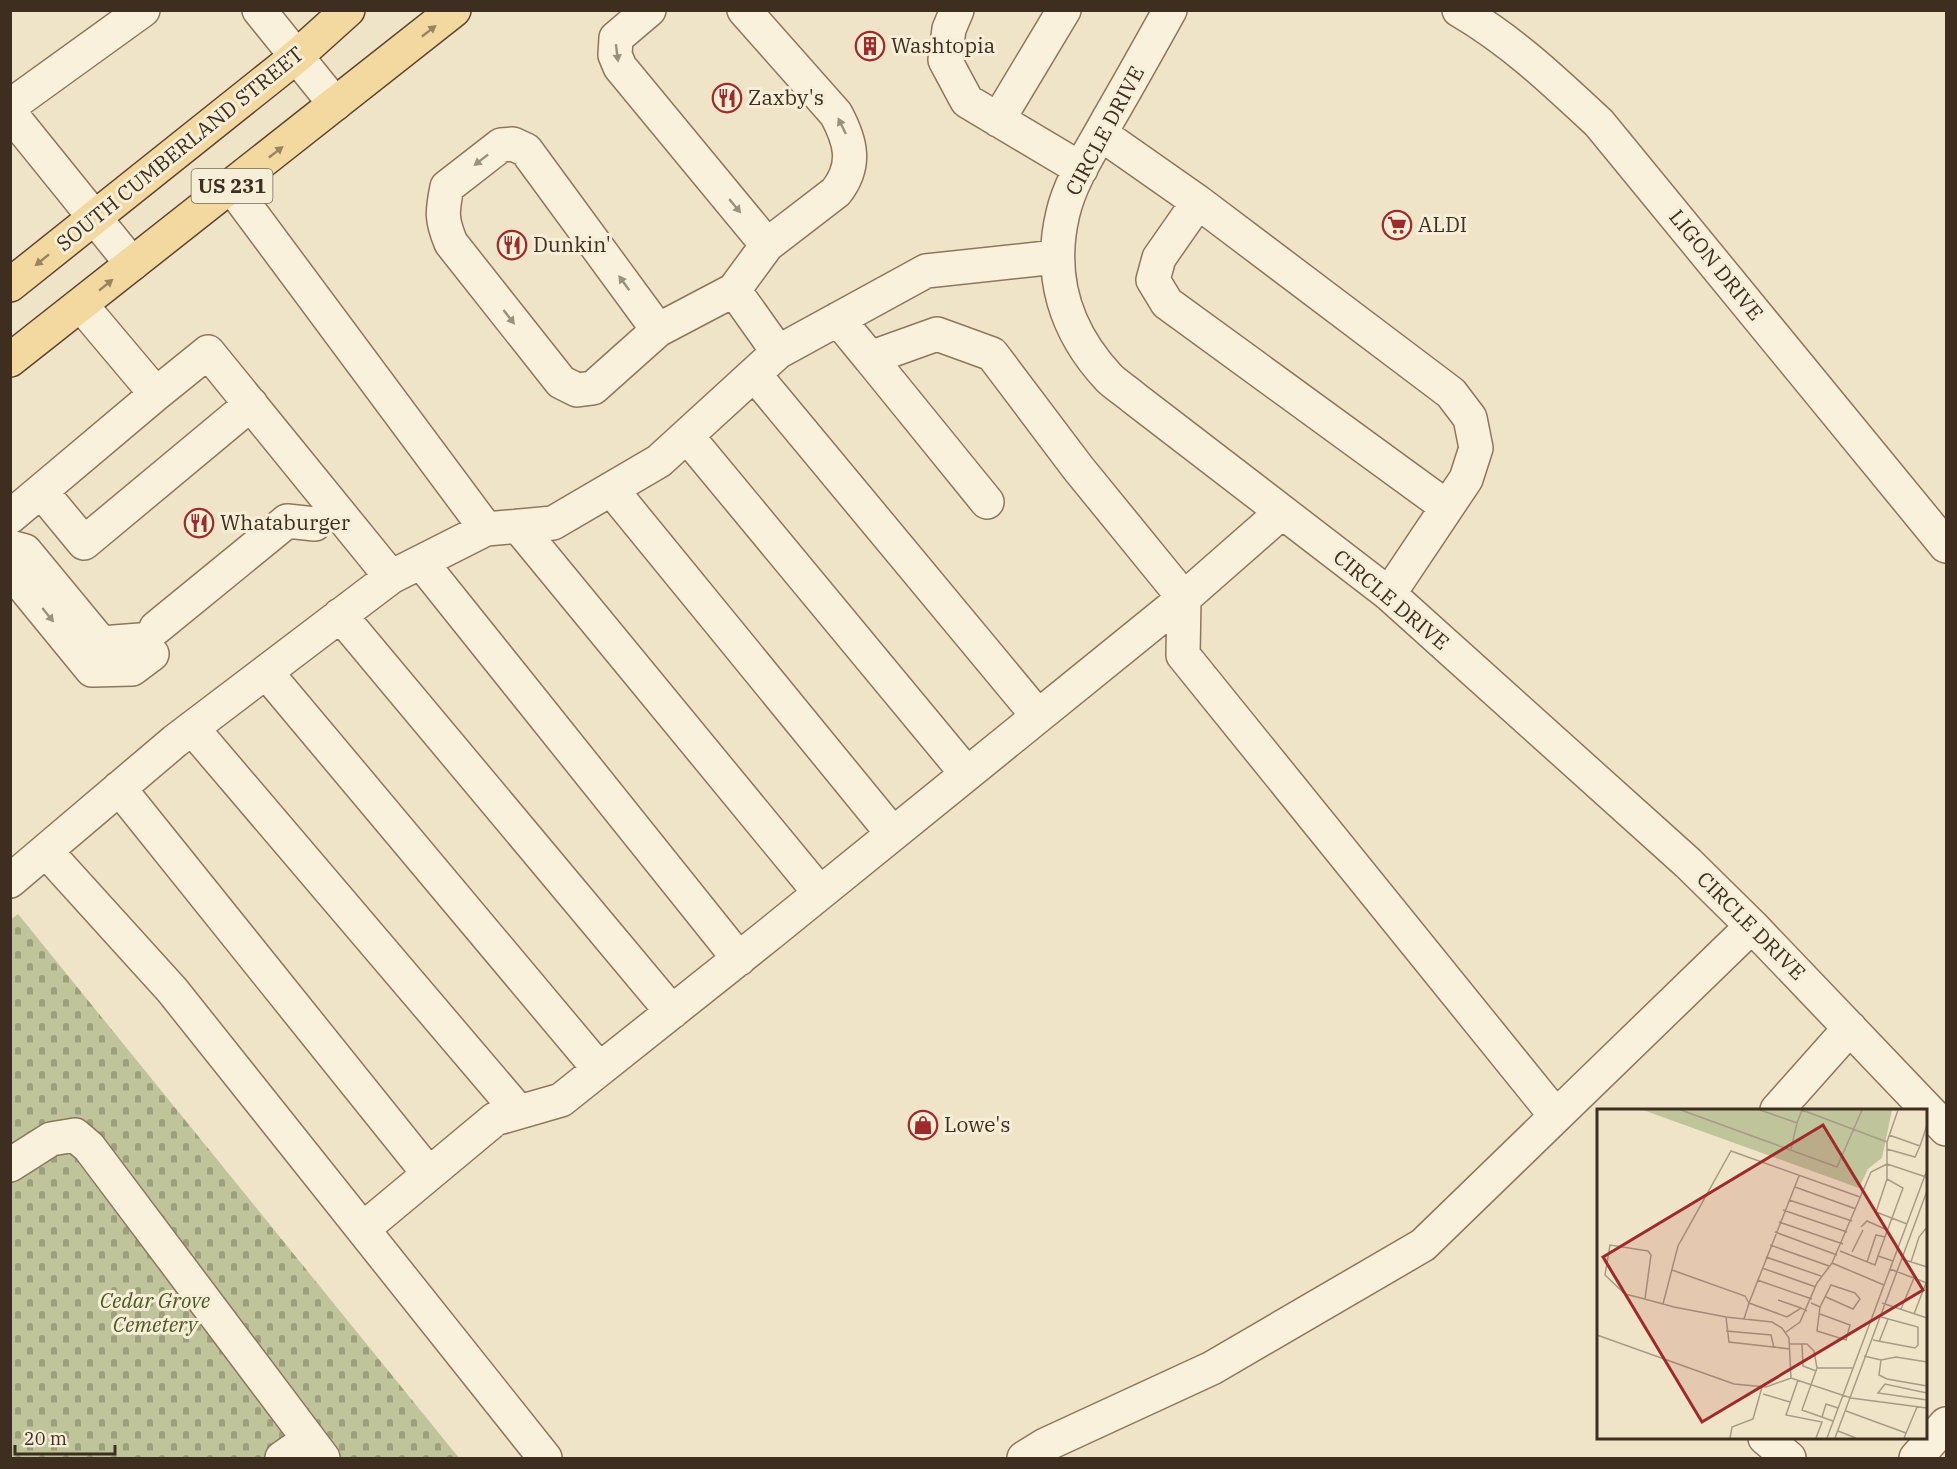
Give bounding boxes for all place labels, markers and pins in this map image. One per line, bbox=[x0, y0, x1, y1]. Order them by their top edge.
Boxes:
building icon: Washtopia bbox=[854, 30, 886, 62]
place label: Washtopia bbox=[891, 31, 995, 59]
restaurant icon: Zaxby's bbox=[711, 82, 743, 114]
place label: Zaxby's bbox=[748, 83, 824, 111]
supermarket icon: ALDI bbox=[1381, 209, 1413, 241]
place label: ALDI bbox=[1418, 210, 1467, 238]
restaurant icon: Dunkin' bbox=[496, 229, 528, 261]
place label: Dunkin' bbox=[533, 230, 611, 258]
restaurant icon: Whataburger bbox=[183, 507, 215, 539]
place label: Whataburger bbox=[220, 508, 351, 536]
shop icon: Lowe's bbox=[907, 1109, 939, 1141]
place label: Lowe's bbox=[944, 1110, 1011, 1138]

